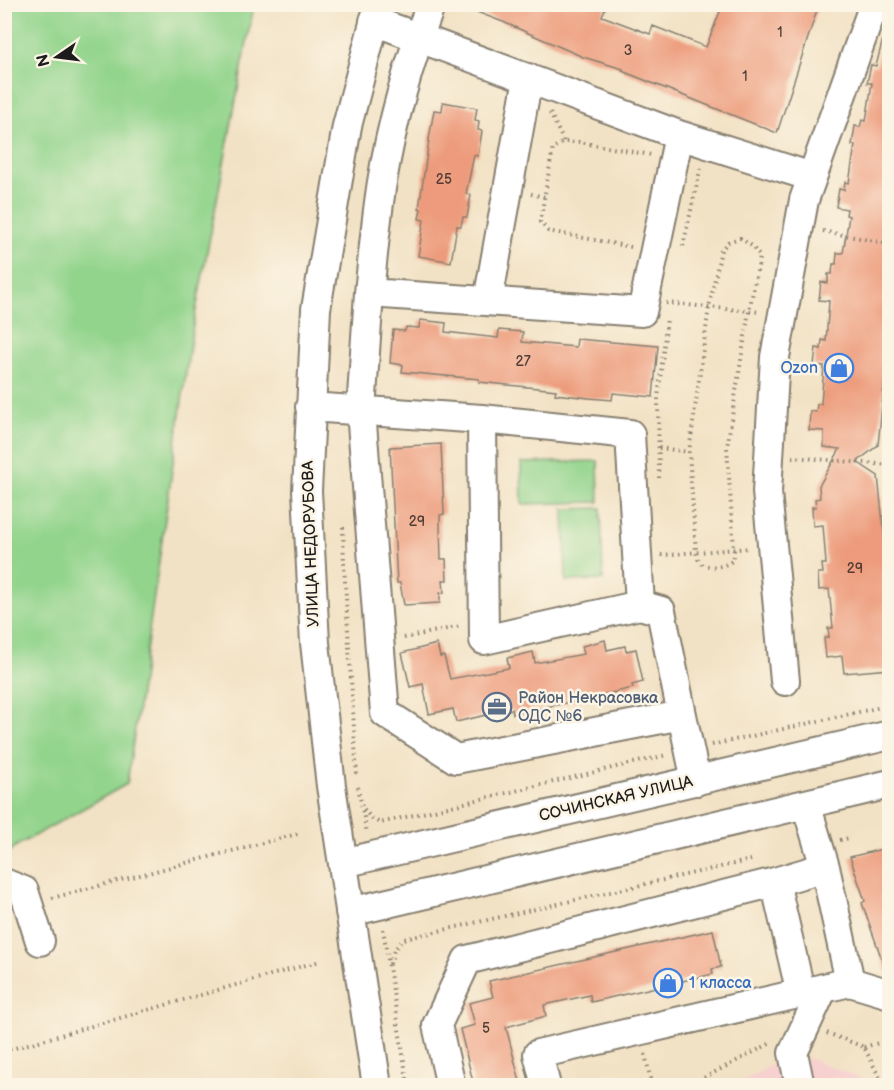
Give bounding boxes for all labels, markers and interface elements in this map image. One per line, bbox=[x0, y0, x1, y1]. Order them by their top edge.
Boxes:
house number: 1 bbox=[777, 24, 783, 41]
north arrow bbox=[27, 27, 87, 87]
house number: 3 bbox=[624, 42, 632, 59]
text: N bbox=[33, 52, 55, 68]
house number: 1 bbox=[742, 68, 748, 85]
house number: 25 bbox=[436, 171, 452, 188]
shop icon: Ozon bbox=[823, 352, 855, 384]
house number: 27 bbox=[515, 353, 531, 370]
place label: Ozon bbox=[780, 359, 818, 378]
street label: УЛИЦА НЕДОРУБОВА bbox=[299, 460, 323, 628]
house number: 29 bbox=[409, 513, 425, 530]
house number: 29 bbox=[847, 560, 863, 577]
place label: Район Некрасовка ОДС №6 bbox=[518, 689, 659, 726]
office icon: Район Некрасовка ОДС №6 bbox=[481, 691, 513, 723]
street label: СОЧИНСКАЯ УЛИЦА bbox=[537, 772, 695, 826]
shop icon: 1 класса bbox=[652, 967, 684, 999]
place label: 1 класса bbox=[689, 974, 752, 993]
house number: 5 bbox=[482, 1020, 490, 1037]

